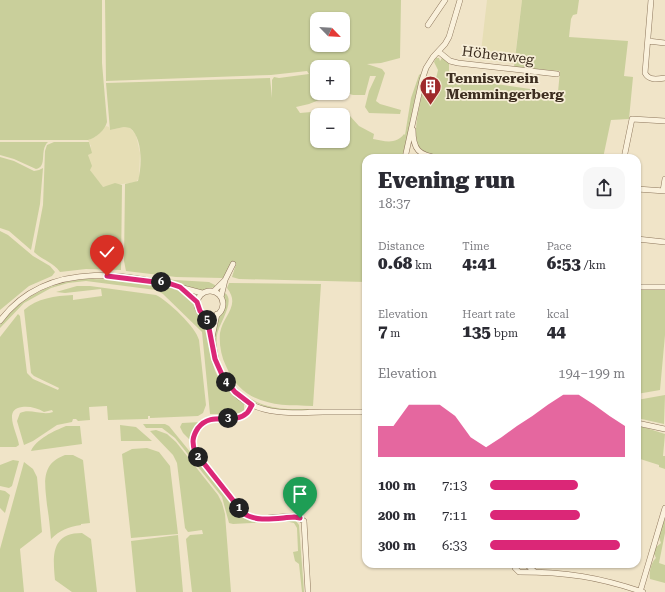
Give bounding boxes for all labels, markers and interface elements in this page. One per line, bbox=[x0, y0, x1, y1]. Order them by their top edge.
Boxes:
north arrow bbox=[310, 12, 350, 52]
map controls bbox=[310, 12, 350, 148]
street label: Höhenweg bbox=[461, 43, 535, 67]
button: + bbox=[310, 60, 350, 100]
place label: Tennisverein Memmingerberg bbox=[446, 70, 564, 102]
building icon: Tennisverein Memmingerberg bbox=[418, 73, 444, 106]
button: − bbox=[310, 108, 350, 148]
button: share bbox=[583, 167, 625, 209]
text: Evening run bbox=[378, 168, 515, 193]
text: 18:37 bbox=[378, 196, 410, 211]
pin bbox=[90, 235, 124, 276]
text: Distance bbox=[378, 240, 425, 253]
text: Time bbox=[462, 240, 489, 253]
text: Pace bbox=[547, 240, 571, 253]
icon: check bbox=[96, 241, 118, 263]
text: 0.68 bbox=[378, 253, 412, 273]
text: 4:41 bbox=[462, 253, 497, 273]
text: 6:53 bbox=[547, 253, 581, 273]
text: km bbox=[412, 259, 432, 272]
text: /km bbox=[581, 259, 606, 272]
pin: 6 bbox=[151, 272, 171, 292]
text: 6 bbox=[158, 275, 164, 288]
text: Elevation bbox=[378, 308, 428, 321]
text: Heart rate bbox=[462, 308, 515, 321]
text: kcal bbox=[547, 308, 569, 321]
pin: 5 bbox=[197, 310, 217, 330]
text: 5 bbox=[204, 313, 210, 326]
text: 7 bbox=[378, 321, 388, 341]
text: 135 bbox=[462, 321, 491, 341]
text: 44 bbox=[547, 321, 566, 341]
text: m bbox=[388, 327, 400, 340]
text: bpm bbox=[491, 327, 518, 340]
text: Elevation bbox=[378, 366, 437, 381]
text: 194–199 m bbox=[558, 366, 625, 381]
pin: 4 bbox=[216, 372, 236, 392]
text: 4 bbox=[223, 375, 229, 388]
pin: 3 bbox=[218, 408, 238, 428]
text: 3 bbox=[225, 411, 231, 424]
pin: 2 bbox=[188, 447, 208, 467]
text: 2 bbox=[195, 450, 201, 463]
pin bbox=[283, 477, 317, 518]
text: 100 m bbox=[378, 478, 416, 493]
text: 7:13 bbox=[442, 478, 467, 493]
icon: arrive bbox=[289, 483, 311, 505]
pin: 1 bbox=[229, 498, 249, 518]
text: 1 bbox=[236, 501, 242, 514]
text: 200 m bbox=[378, 508, 416, 523]
text: 7:11 bbox=[442, 508, 467, 523]
text: 300 m bbox=[378, 538, 416, 553]
text: 6:33 bbox=[442, 538, 467, 553]

